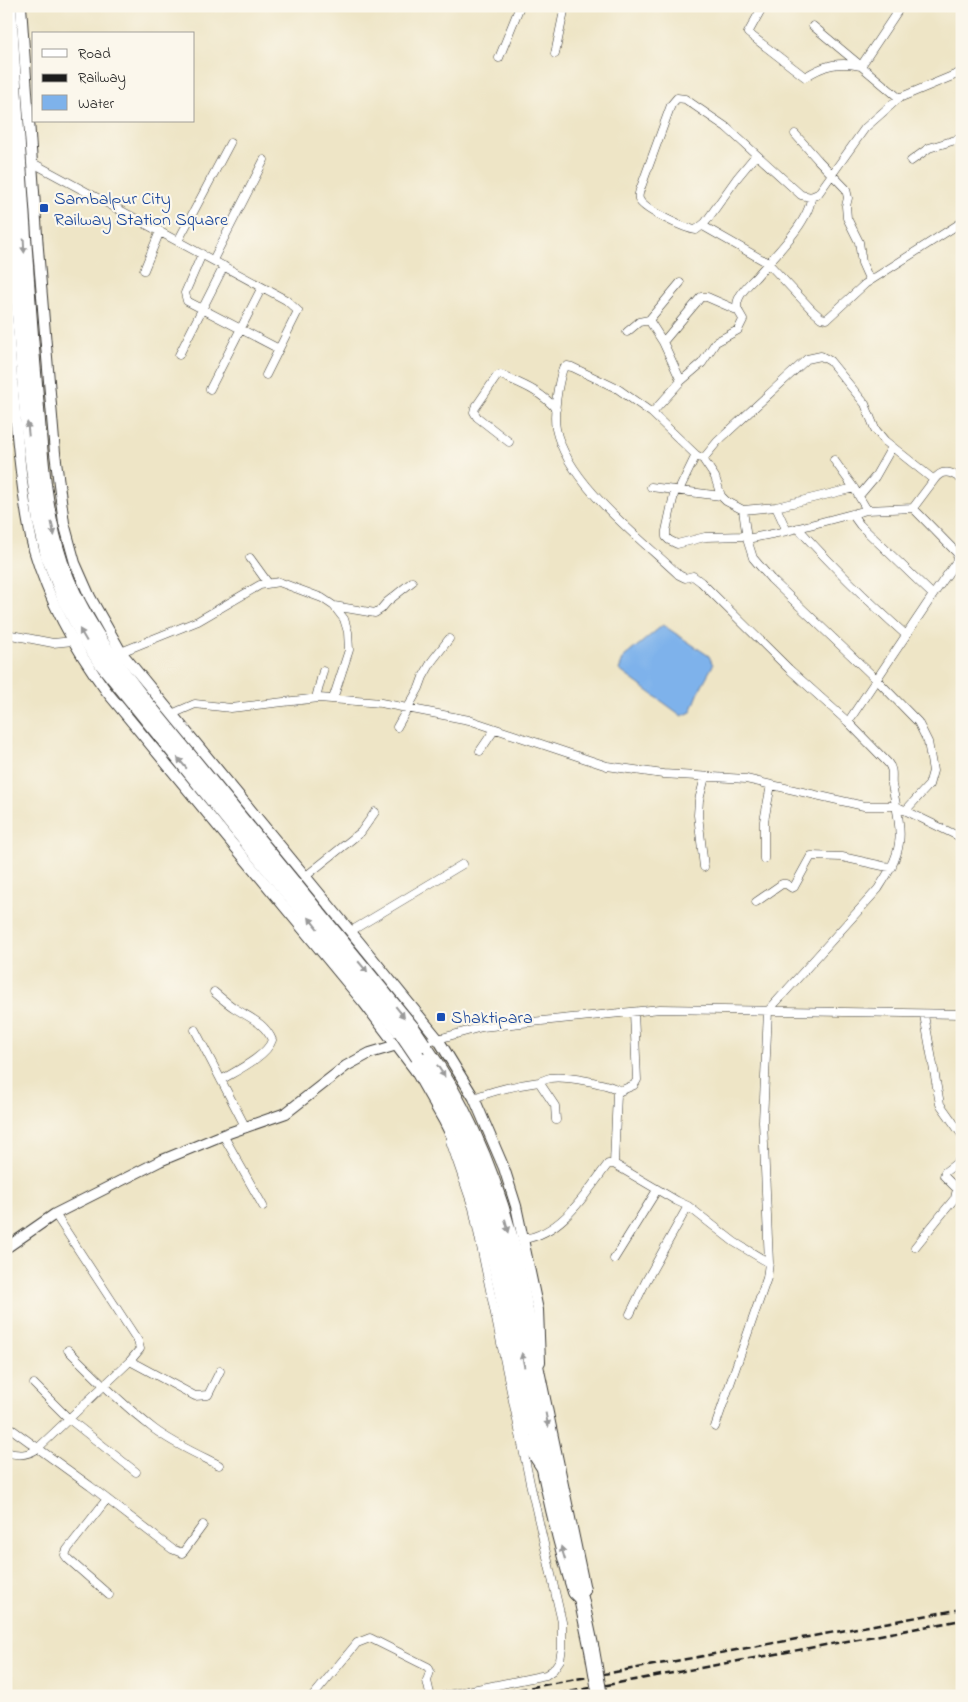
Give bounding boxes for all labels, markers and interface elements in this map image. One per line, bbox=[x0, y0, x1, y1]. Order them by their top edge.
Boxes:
legend bbox=[32, 32, 195, 122]
text: Road bbox=[78, 43, 111, 65]
text: Railway bbox=[78, 67, 126, 90]
text: Water bbox=[78, 93, 114, 115]
place label: Sambalpur City Railway Station Square bbox=[54, 187, 229, 234]
marker: Sambalpur City Railway Station Square bbox=[38, 202, 50, 214]
one-way arrow bbox=[21, 238, 29, 254]
one-way arrow bbox=[24, 421, 32, 437]
one-way arrow bbox=[49, 522, 57, 537]
one-way arrow bbox=[79, 627, 87, 642]
one-way arrow bbox=[177, 757, 188, 770]
one-way arrow bbox=[307, 917, 318, 930]
one-way arrow bbox=[357, 960, 368, 973]
one-way arrow bbox=[395, 1005, 405, 1019]
place label: Shaktipara bbox=[451, 1006, 533, 1032]
marker: Shaktipara bbox=[435, 1011, 447, 1023]
one-way arrow bbox=[436, 1065, 446, 1078]
one-way arrow bbox=[503, 1219, 511, 1234]
one-way arrow bbox=[519, 1352, 527, 1368]
one-way arrow bbox=[543, 1412, 551, 1428]
one-way arrow bbox=[559, 1546, 566, 1561]

